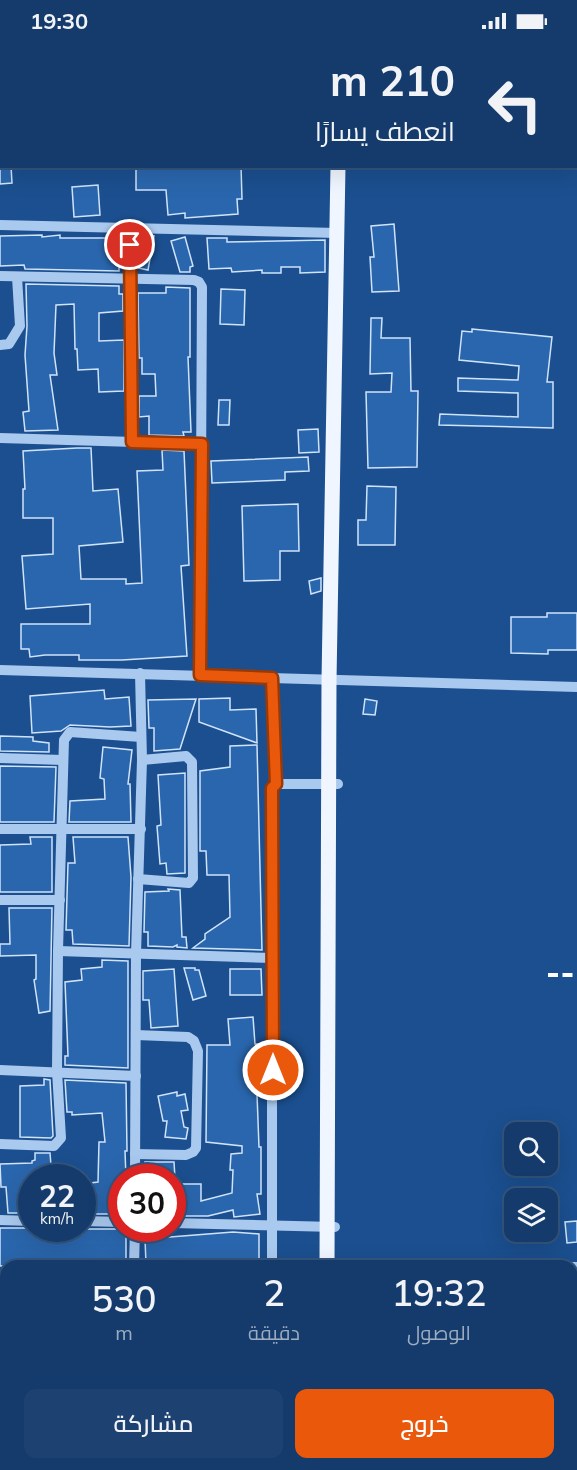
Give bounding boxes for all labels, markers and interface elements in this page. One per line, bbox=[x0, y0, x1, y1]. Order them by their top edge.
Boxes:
text: 19:30 bbox=[30, 7, 88, 35]
text: 210 m bbox=[330, 54, 455, 107]
icon: left bbox=[476, 66, 554, 144]
text: انعطف يسارًا bbox=[315, 114, 455, 148]
pin bbox=[104, 219, 155, 270]
icon: arrive bbox=[113, 228, 146, 261]
position arrow bbox=[241, 1038, 305, 1102]
map controls bbox=[504, 1122, 558, 1242]
button: search bbox=[504, 1122, 558, 1176]
speed limit sign: 30 bbox=[108, 1164, 186, 1242]
text: 22 bbox=[39, 1177, 75, 1215]
button: layers bbox=[504, 1188, 558, 1242]
text: km/h bbox=[40, 1209, 74, 1228]
text: 2 bbox=[263, 1270, 285, 1315]
text: 19:32 bbox=[392, 1270, 486, 1315]
text: 530 bbox=[92, 1276, 156, 1321]
text: m bbox=[115, 1320, 133, 1345]
text: دقيقة bbox=[248, 1320, 300, 1345]
text: الوصول bbox=[407, 1320, 471, 1345]
button: مشاركة bbox=[24, 1389, 283, 1458]
button: خروج bbox=[295, 1389, 554, 1458]

